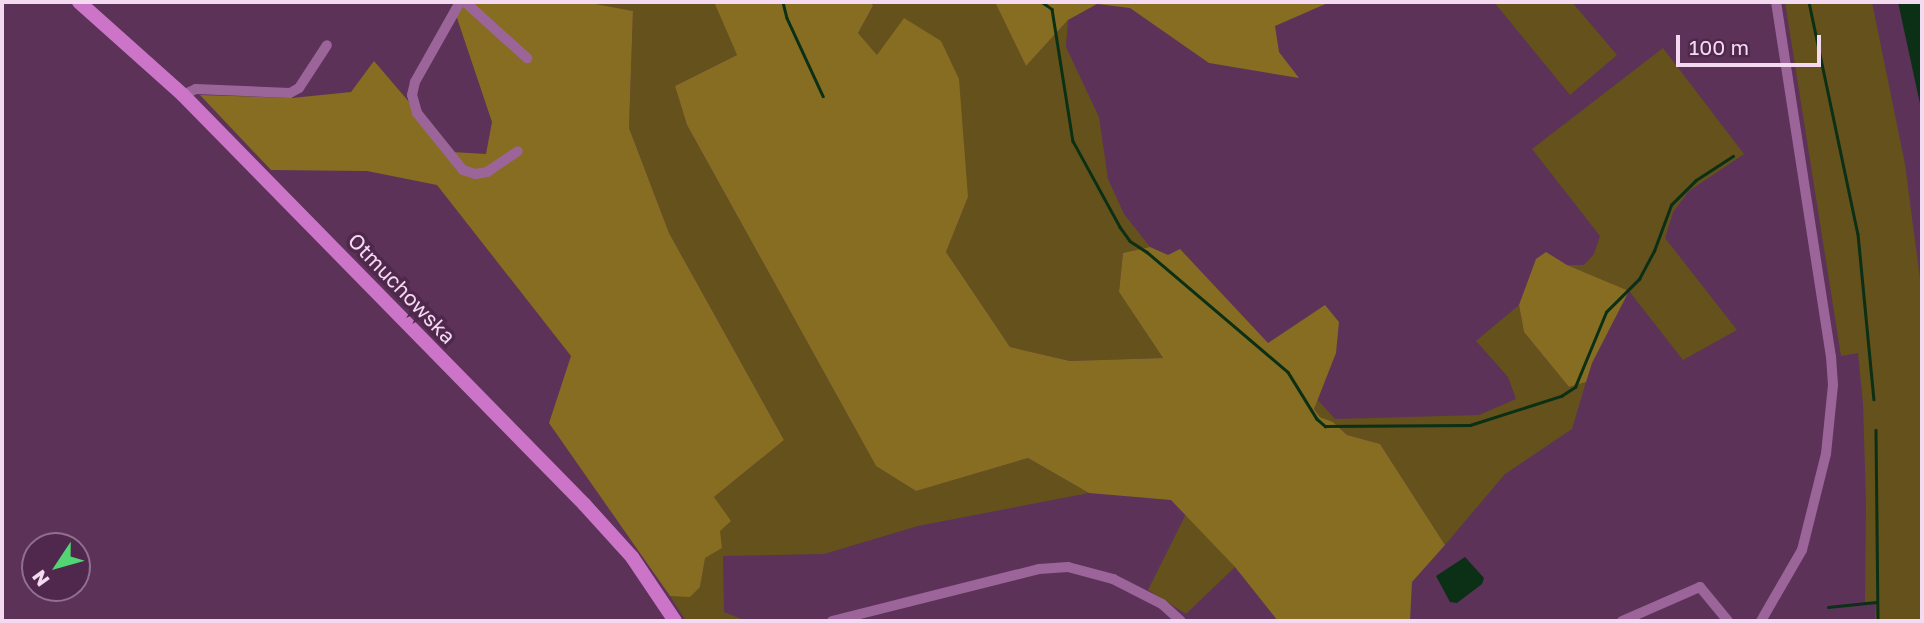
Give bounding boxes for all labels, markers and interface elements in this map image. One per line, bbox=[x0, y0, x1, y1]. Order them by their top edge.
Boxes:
scale bar bbox=[1679, 21, 1824, 65]
text: 100 m bbox=[1689, 34, 1749, 60]
street label: Otmuchowska bbox=[343, 228, 461, 348]
north arrow bbox=[21, 532, 91, 602]
text: N bbox=[27, 566, 54, 591]

